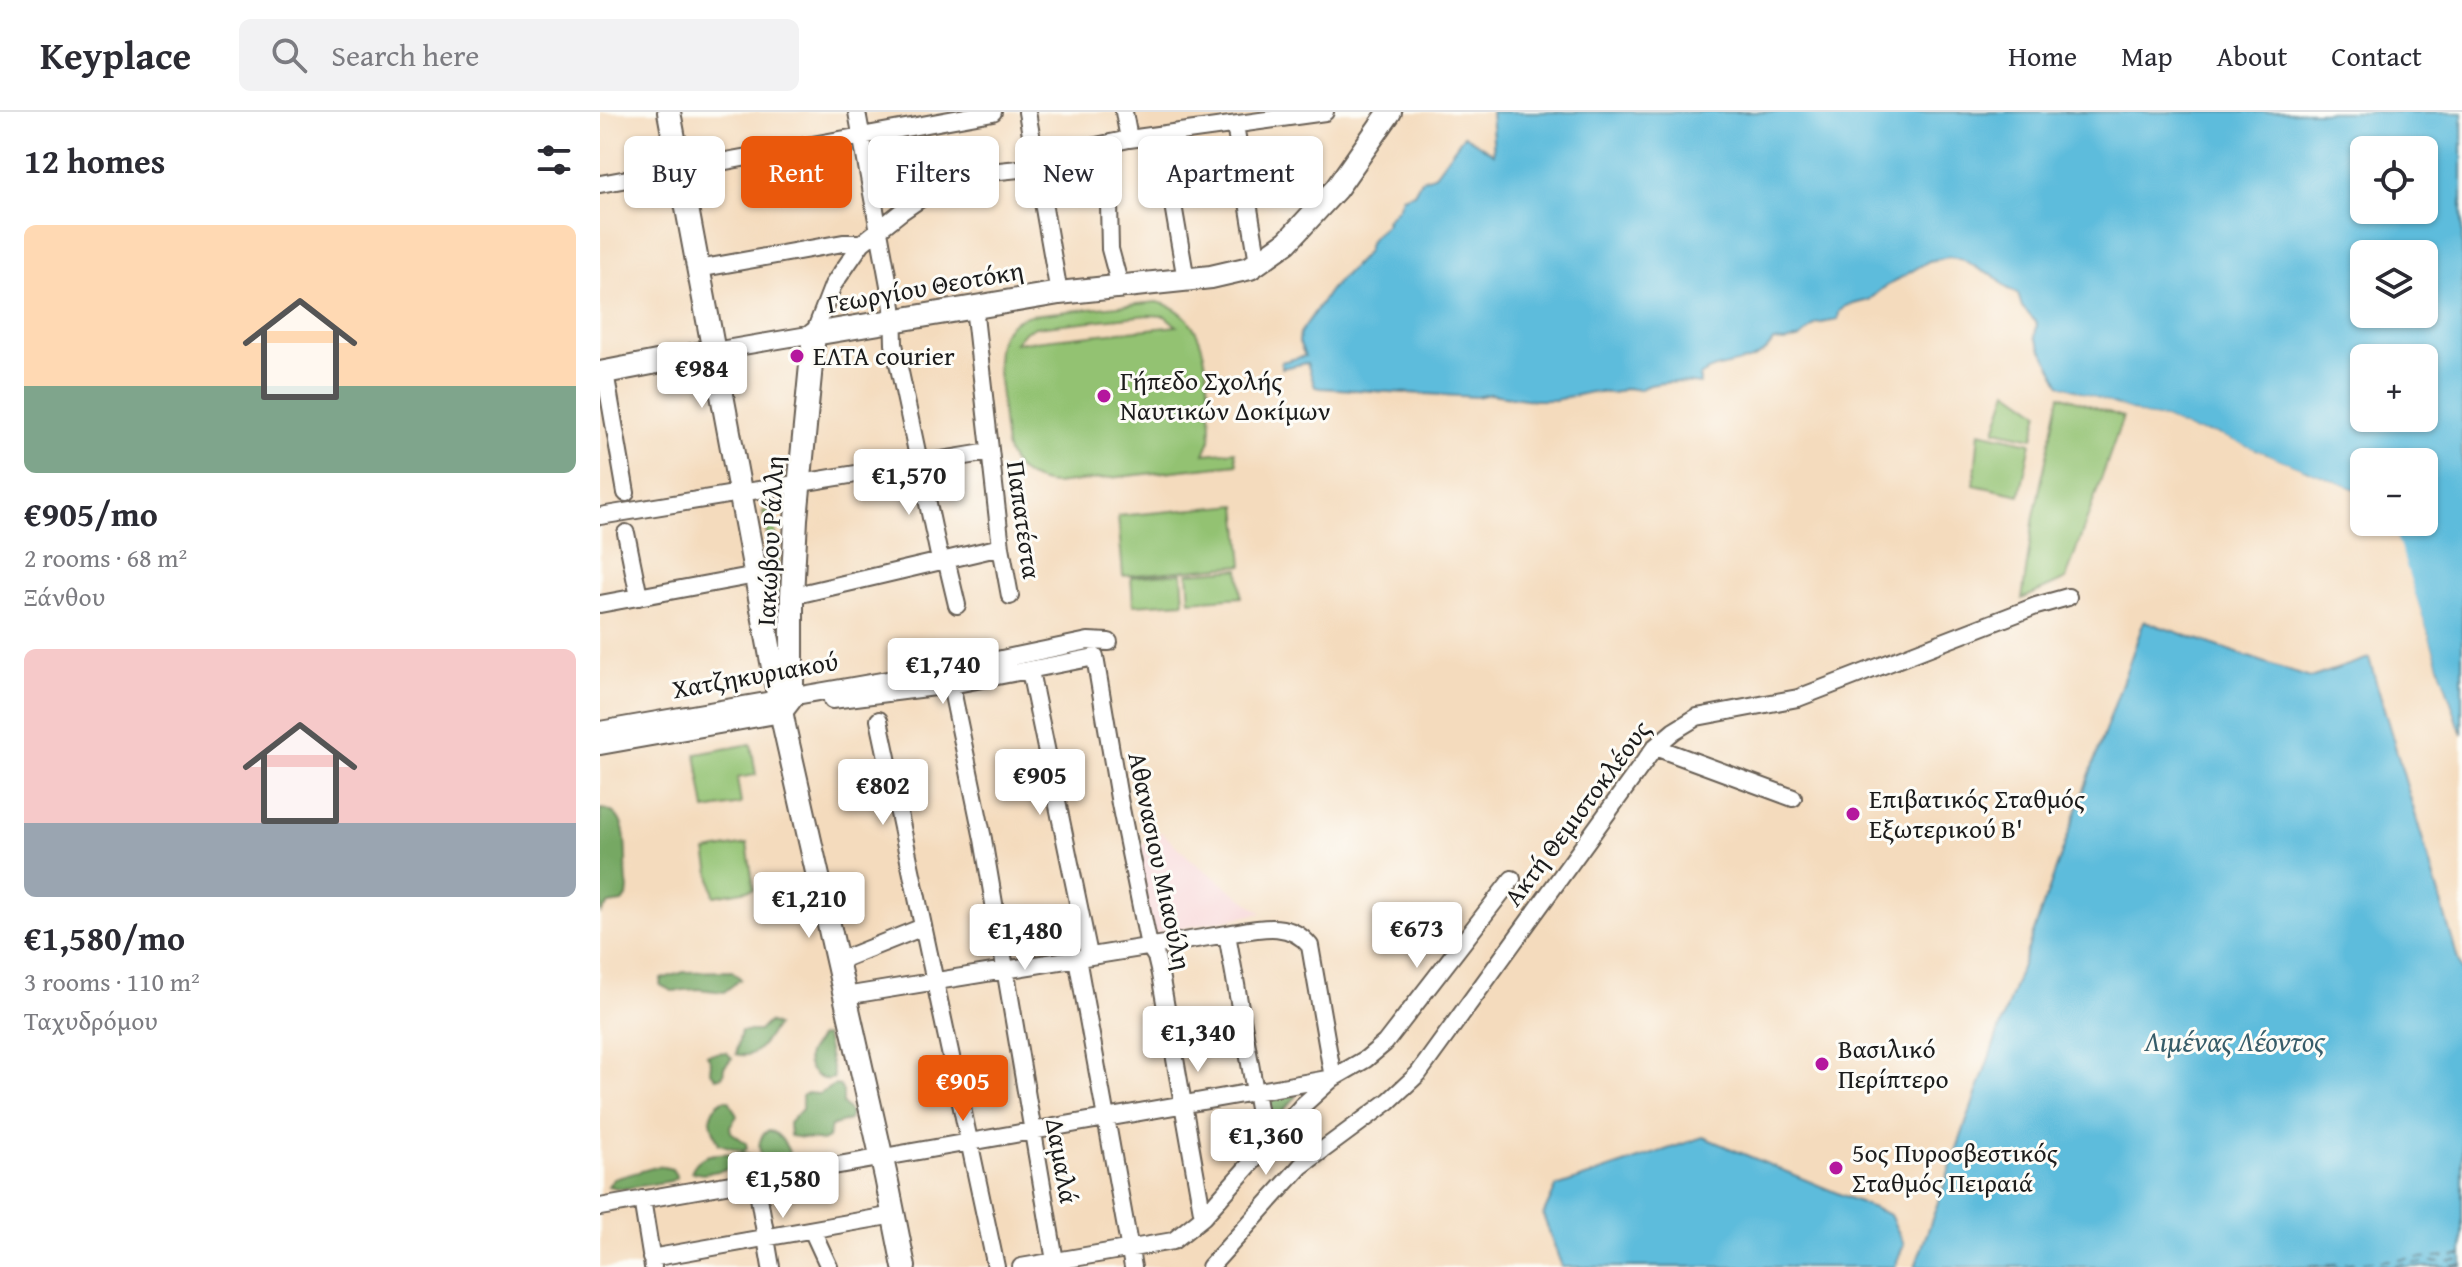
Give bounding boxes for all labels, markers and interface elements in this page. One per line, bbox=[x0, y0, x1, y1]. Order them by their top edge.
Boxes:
search box bbox=[239, 19, 799, 91]
text: Keyplace bbox=[40, 27, 191, 83]
icon: search bbox=[267, 33, 311, 77]
text: Search here bbox=[331, 33, 479, 77]
text: Home bbox=[2008, 35, 2077, 76]
text: Map bbox=[2121, 35, 2173, 76]
text: About bbox=[2217, 35, 2287, 76]
text: Contact bbox=[2331, 35, 2422, 76]
text: 12 homes bbox=[24, 136, 165, 185]
chip: Buy bbox=[624, 136, 725, 208]
chip: Rent bbox=[741, 136, 852, 208]
chip: Filters bbox=[868, 136, 999, 208]
chip: New bbox=[1015, 136, 1122, 208]
chip: Apartment bbox=[1138, 136, 1323, 208]
map controls bbox=[2350, 136, 2438, 536]
button: locate bbox=[2350, 136, 2438, 224]
icon: filters bbox=[532, 138, 576, 182]
button: layers bbox=[2350, 240, 2438, 328]
street label: Γεωργίου Θεοτόκη bbox=[823, 250, 1026, 323]
icon: home bbox=[228, 277, 372, 421]
place label: ΕΛΤΑ courier bbox=[813, 336, 955, 375]
pin: €984 bbox=[655, 342, 749, 410]
button: + bbox=[2350, 344, 2438, 432]
marker: ΕΛΤΑ courier bbox=[788, 347, 806, 365]
text: €984 bbox=[675, 348, 729, 387]
place label: Γήπεδο Σχολής Ναυτικών Δοκίμων bbox=[1120, 361, 1331, 430]
marker: Γήπεδο Σχολής Ναυτικών Δοκίμων bbox=[1095, 387, 1113, 405]
button: − bbox=[2350, 448, 2438, 536]
pin: €1,570 bbox=[844, 449, 974, 517]
street label: Ιακώβου Ράλλη bbox=[746, 455, 793, 627]
text: €1,570 bbox=[872, 455, 946, 494]
street label: Παπατέστα bbox=[997, 458, 1052, 582]
text: €905/mo bbox=[24, 489, 158, 538]
text: 2 rooms · 68 m² bbox=[24, 538, 187, 577]
text: Ξάνθου bbox=[24, 577, 105, 616]
pin: €1,740 bbox=[878, 638, 1008, 706]
street label: Χατζηκυριακού bbox=[669, 641, 841, 708]
text: €1,740 bbox=[906, 644, 980, 683]
icon: home bbox=[228, 701, 372, 845]
street label: Ακτή Θεμιστοκλέους bbox=[1494, 712, 1660, 914]
street label: Αθανασιου Μιαούλη bbox=[1118, 748, 1203, 973]
pin: €905 bbox=[993, 749, 1087, 817]
text: €905 bbox=[1013, 755, 1067, 794]
pin: €802 bbox=[836, 759, 930, 827]
text: €802 bbox=[856, 765, 910, 804]
place label: Επιβατικός Σταθμός Εξωτερικού Β' bbox=[1869, 779, 2085, 848]
marker: Επιβατικός Σταθμός Εξωτερικού Β' bbox=[1844, 805, 1862, 823]
pin: €1,210 bbox=[744, 872, 874, 940]
text: €1,210 bbox=[772, 878, 846, 917]
pin: €673 bbox=[1370, 902, 1464, 970]
pin: €1,480 bbox=[960, 904, 1090, 972]
text: €673 bbox=[1390, 908, 1444, 947]
text: €1,480 bbox=[988, 910, 1062, 949]
text: €1,580/mo bbox=[24, 913, 185, 962]
text: 3 rooms · 110 m² bbox=[24, 962, 200, 1001]
text: Ταχυδρόμου bbox=[24, 1001, 158, 1040]
pin: €1,340 bbox=[1133, 1006, 1263, 1074]
text: €1,340 bbox=[1161, 1012, 1235, 1051]
water label: Λιμένας Λέοντος bbox=[2144, 1020, 2326, 1061]
place label: Βασιλικό Περίπτερο bbox=[1838, 1029, 1949, 1098]
pin: €905 bbox=[916, 1055, 1010, 1123]
marker: Βασιλικό Περίπτερο bbox=[1813, 1055, 1831, 1073]
text: €905 bbox=[936, 1061, 990, 1100]
pin: €1,360 bbox=[1201, 1109, 1331, 1177]
street label: Δαμαλά bbox=[1036, 1115, 1089, 1207]
text: €1,360 bbox=[1229, 1115, 1303, 1154]
place label: 5ος Πυροσβεστικός Σταθμός Πειραιά bbox=[1852, 1133, 2058, 1202]
pin: €1,580 bbox=[718, 1152, 848, 1220]
text: €1,580 bbox=[746, 1158, 820, 1197]
marker: 5ος Πυροσβεστικός Σταθμός Πειραιά bbox=[1827, 1159, 1845, 1177]

